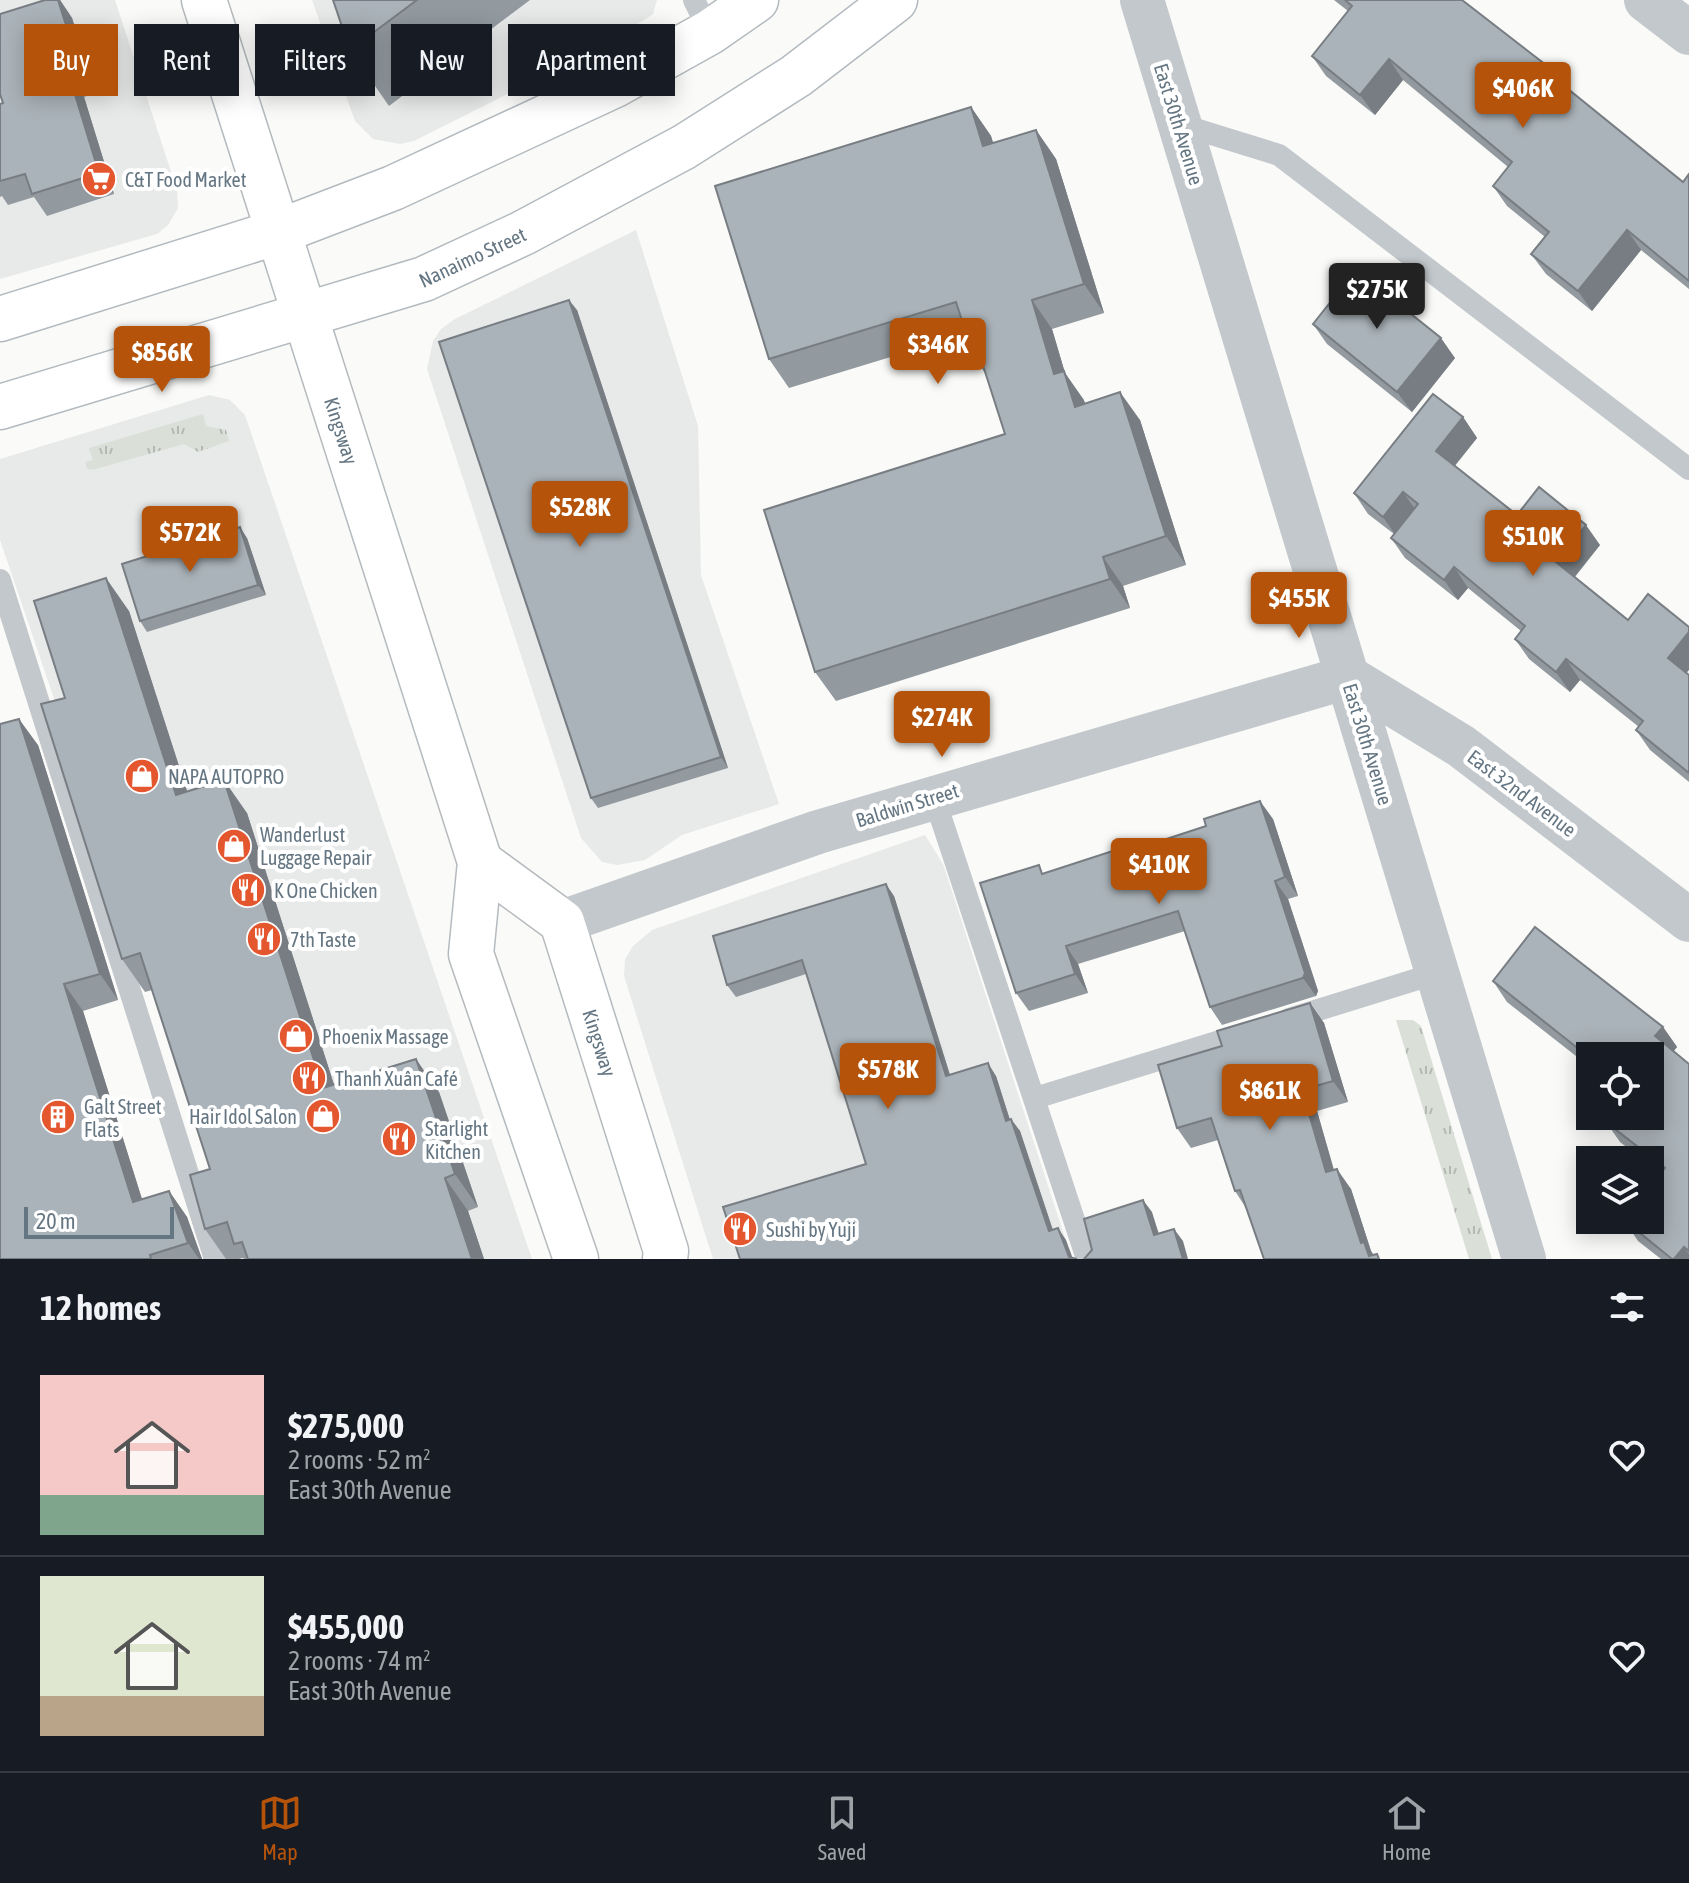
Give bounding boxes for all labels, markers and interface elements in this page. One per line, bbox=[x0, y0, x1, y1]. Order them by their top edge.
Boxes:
chip: Buy bbox=[24, 24, 118, 96]
chip: Rent bbox=[134, 24, 239, 96]
chip: Filters bbox=[255, 24, 375, 96]
chip: New bbox=[391, 24, 492, 96]
chip: Apartment bbox=[508, 24, 675, 96]
street label: East 30th Avenue bbox=[1150, 61, 1208, 187]
pin: $406K bbox=[1467, 62, 1579, 130]
text: $406K bbox=[1493, 73, 1553, 103]
supermarket icon: C&T Food Market bbox=[80, 160, 118, 198]
place label: C&T Food Market bbox=[125, 168, 247, 191]
street label: Nanaimo Street bbox=[415, 222, 529, 291]
pin: $275K bbox=[1321, 263, 1433, 331]
text: $275K bbox=[1347, 274, 1407, 304]
pin: $346K bbox=[882, 318, 994, 386]
pin: $856K bbox=[106, 326, 218, 394]
text: $346K bbox=[908, 329, 968, 359]
text: $856K bbox=[132, 337, 192, 367]
street label: Kingsway bbox=[320, 394, 363, 467]
pin: $528K bbox=[524, 481, 636, 549]
text: $528K bbox=[550, 492, 610, 522]
pin: $572K bbox=[134, 506, 246, 574]
pin: $510K bbox=[1477, 510, 1589, 578]
text: $572K bbox=[160, 517, 220, 547]
text: $510K bbox=[1503, 521, 1563, 551]
pin: $455K bbox=[1243, 572, 1355, 640]
text: $455K bbox=[1269, 583, 1329, 613]
street label: East 30th Avenue bbox=[1339, 681, 1397, 807]
pin: $274K bbox=[886, 691, 998, 759]
text: $274K bbox=[912, 702, 972, 732]
street label: East 32nd Avenue bbox=[1463, 745, 1581, 841]
shop icon: NAPA AUTOPRO bbox=[123, 757, 161, 795]
place label: NAPA AUTOPRO bbox=[168, 765, 284, 788]
street label: Baldwin Street bbox=[853, 778, 961, 832]
place label: Wanderlust Luggage Repair bbox=[260, 823, 373, 869]
shop icon: Wanderlust Luggage Repair bbox=[215, 827, 253, 865]
pin: $410K bbox=[1103, 838, 1215, 906]
text: $410K bbox=[1129, 849, 1189, 879]
restaurant icon: K One Chicken bbox=[229, 871, 267, 909]
place label: K One Chicken bbox=[274, 879, 378, 902]
restaurant icon: 7th Taste bbox=[245, 920, 283, 958]
place label: 7th Taste bbox=[290, 928, 356, 951]
street label: Kingsway bbox=[579, 1006, 621, 1079]
shop icon: Phoenix Massage bbox=[277, 1017, 315, 1055]
place label: Phoenix Massage bbox=[322, 1025, 449, 1048]
map controls bbox=[1576, 1042, 1664, 1234]
button: locate bbox=[1576, 1042, 1664, 1130]
pin: $578K bbox=[832, 1043, 944, 1111]
text: $578K bbox=[858, 1054, 918, 1084]
restaurant icon: Thanh Xuân Café bbox=[290, 1059, 328, 1097]
pin: $861K bbox=[1214, 1064, 1326, 1132]
place label: Thanh Xuân Café bbox=[335, 1067, 458, 1090]
text: $861K bbox=[1240, 1075, 1300, 1105]
place label: Galt Street Flats bbox=[84, 1095, 162, 1141]
shop icon: Hair Idol Salon bbox=[304, 1097, 342, 1135]
building icon: Galt Street Flats bbox=[39, 1098, 77, 1136]
place label: Hair Idol Salon bbox=[189, 1105, 297, 1128]
place label: Starlight Kitchen bbox=[425, 1117, 489, 1163]
restaurant icon: Starlight Kitchen bbox=[380, 1120, 418, 1158]
button: layers bbox=[1576, 1146, 1664, 1234]
scale bar bbox=[24, 1203, 174, 1239]
text: 20 m bbox=[36, 1208, 76, 1234]
restaurant icon: Sushi by Yuji bbox=[721, 1210, 759, 1248]
place label: Sushi by Yuji bbox=[766, 1218, 856, 1241]
icon: filters bbox=[1605, 1285, 1649, 1329]
text: 12 homes bbox=[40, 1288, 161, 1327]
text: $275,000 bbox=[288, 1406, 404, 1445]
icon: home bbox=[104, 1407, 200, 1503]
icon: heart bbox=[1605, 1433, 1649, 1477]
text: 2 rooms · 52 m² bbox=[288, 1445, 430, 1475]
text: East 30th Avenue bbox=[288, 1475, 451, 1505]
text: $455,000 bbox=[288, 1607, 404, 1646]
icon: home bbox=[104, 1608, 200, 1704]
icon: heart bbox=[1605, 1634, 1649, 1678]
text: 2 rooms · 74 m² bbox=[288, 1646, 430, 1676]
text: East 30th Avenue bbox=[288, 1676, 451, 1706]
tab: Map bbox=[258, 1791, 302, 1865]
tab: Saved bbox=[818, 1791, 866, 1865]
tab: Home bbox=[1382, 1791, 1431, 1865]

